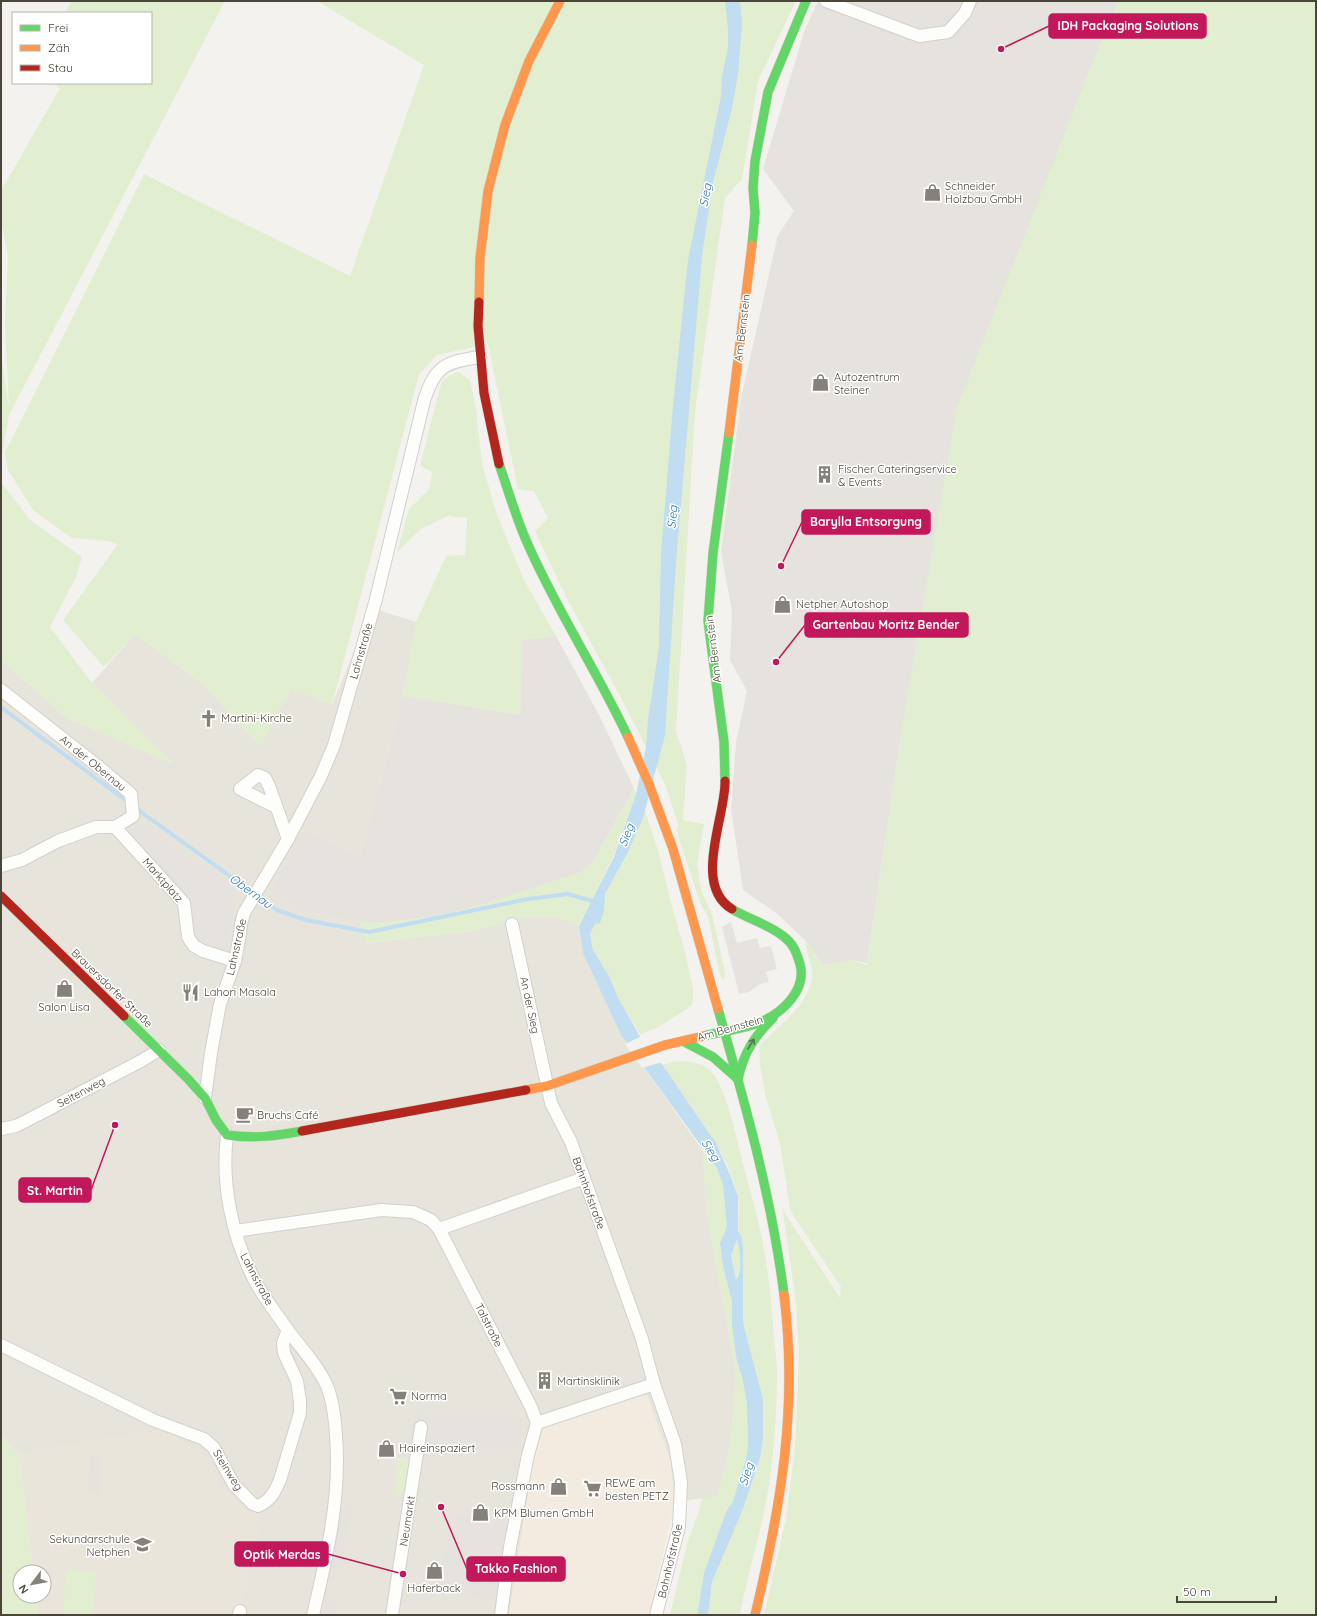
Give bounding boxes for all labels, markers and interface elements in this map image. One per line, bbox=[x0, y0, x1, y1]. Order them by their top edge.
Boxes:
legend bbox=[12, 12, 152, 84]
callout: IDH Packaging Solutions bbox=[1049, 14, 1206, 38]
text: IDH Packaging Solutions bbox=[1058, 18, 1199, 33]
text: Frei bbox=[48, 20, 68, 35]
text: Zäh bbox=[48, 40, 70, 55]
text: Stau bbox=[48, 60, 73, 75]
place label: Schneider Holzbau GmbH bbox=[945, 179, 1022, 206]
water label: Sieg bbox=[695, 181, 715, 208]
shop icon: Schneider Holzbau GmbH bbox=[922, 182, 942, 202]
street label: Am Bernstein bbox=[731, 293, 753, 363]
place label: Autozentrum Steiner bbox=[834, 370, 899, 397]
shop icon: Autozentrum Steiner bbox=[811, 373, 831, 393]
place label: Fischer Cateringservice & Events bbox=[838, 462, 957, 489]
building icon: Fischer Cateringservice & Events bbox=[815, 465, 835, 485]
water label: Sieg bbox=[664, 503, 681, 529]
callout: Barylla Entsorgung bbox=[802, 510, 930, 534]
text: Barylla Entsorgung bbox=[810, 514, 922, 529]
shop icon: Netpher Autoshop bbox=[773, 594, 793, 614]
place label: Netpher Autoshop bbox=[796, 597, 889, 611]
callout: Gartenbau Moritz Bender bbox=[805, 613, 968, 637]
street label: Am Bernstein bbox=[702, 614, 724, 684]
text: Gartenbau Moritz Bender bbox=[812, 617, 960, 632]
street label: Lahnstraße bbox=[346, 621, 376, 681]
church icon: Martini-Kirche bbox=[198, 708, 218, 728]
place label: Martini-Kirche bbox=[221, 711, 292, 725]
street label: An der Obernau bbox=[57, 732, 129, 794]
water label: Sieg bbox=[615, 820, 638, 849]
street label: Marktplatz bbox=[140, 855, 186, 905]
water label: Obernau bbox=[227, 871, 276, 912]
street label: Lahnstraße bbox=[223, 917, 249, 977]
street label: Brauersdorfer Straße bbox=[68, 946, 156, 1030]
street label: An der Sieg bbox=[517, 975, 543, 1035]
shop icon: Salon Lisa bbox=[54, 979, 74, 999]
restaurant icon: Lahori Masala bbox=[181, 982, 201, 1002]
place label: Lahori Masala bbox=[204, 985, 276, 999]
place label: Salon Lisa bbox=[38, 1000, 90, 1014]
street label: Am Bernstein bbox=[695, 1012, 765, 1044]
one-way arrow bbox=[746, 1038, 755, 1049]
street label: Seitenweg bbox=[55, 1074, 107, 1110]
cafe icon: Bruchs Café bbox=[234, 1105, 254, 1125]
place label: Bruchs Café bbox=[257, 1108, 318, 1122]
water label: Sieg bbox=[698, 1136, 724, 1165]
street label: Bahnhofstraße bbox=[569, 1155, 609, 1231]
callout: St. Martin bbox=[19, 1178, 91, 1202]
text: St. Martin bbox=[27, 1183, 83, 1198]
street label: Lahnstraße bbox=[237, 1250, 277, 1308]
street label: Talstraße bbox=[472, 1301, 506, 1349]
building icon: Martinsklinik bbox=[534, 1371, 554, 1391]
place label: Martinsklinik bbox=[557, 1374, 620, 1388]
supermarket icon: Norma bbox=[388, 1386, 408, 1406]
place label: Norma bbox=[411, 1389, 447, 1403]
shop icon: Haireinspaziert bbox=[376, 1438, 396, 1458]
place label: Haireinspaziert bbox=[399, 1441, 475, 1455]
street label: Steinweg bbox=[210, 1447, 246, 1493]
water label: Sieg bbox=[735, 1459, 757, 1487]
shop icon: Rossmann bbox=[548, 1476, 568, 1496]
place label: REWE am besten PETZ bbox=[605, 1476, 669, 1503]
place label: Rossmann bbox=[491, 1479, 545, 1493]
supermarket icon: REWE am besten PETZ bbox=[582, 1479, 602, 1499]
street label: Neumarkt bbox=[396, 1494, 418, 1547]
shop icon: KPM Blumen GmbH bbox=[471, 1503, 491, 1523]
place label: KPM Blumen GmbH bbox=[494, 1506, 594, 1520]
street label: Bahnhofstraße bbox=[655, 1522, 685, 1600]
place label: Sekundarschule Netphen bbox=[50, 1532, 130, 1559]
school or university icon: Sekundarschule Netphen bbox=[133, 1535, 153, 1555]
callout: Optik Merdas bbox=[235, 1542, 328, 1566]
text: Optik Merdas bbox=[243, 1547, 321, 1562]
callout: Takko Fashion bbox=[467, 1557, 565, 1581]
shop icon: Haferback bbox=[424, 1560, 444, 1580]
text: Takko Fashion bbox=[475, 1561, 557, 1576]
north arrow bbox=[12, 1564, 52, 1604]
scale bar bbox=[1177, 1578, 1276, 1604]
place label: Haferback bbox=[407, 1581, 461, 1595]
text: N bbox=[15, 1582, 32, 1596]
text: 50 m bbox=[1183, 1584, 1211, 1599]

